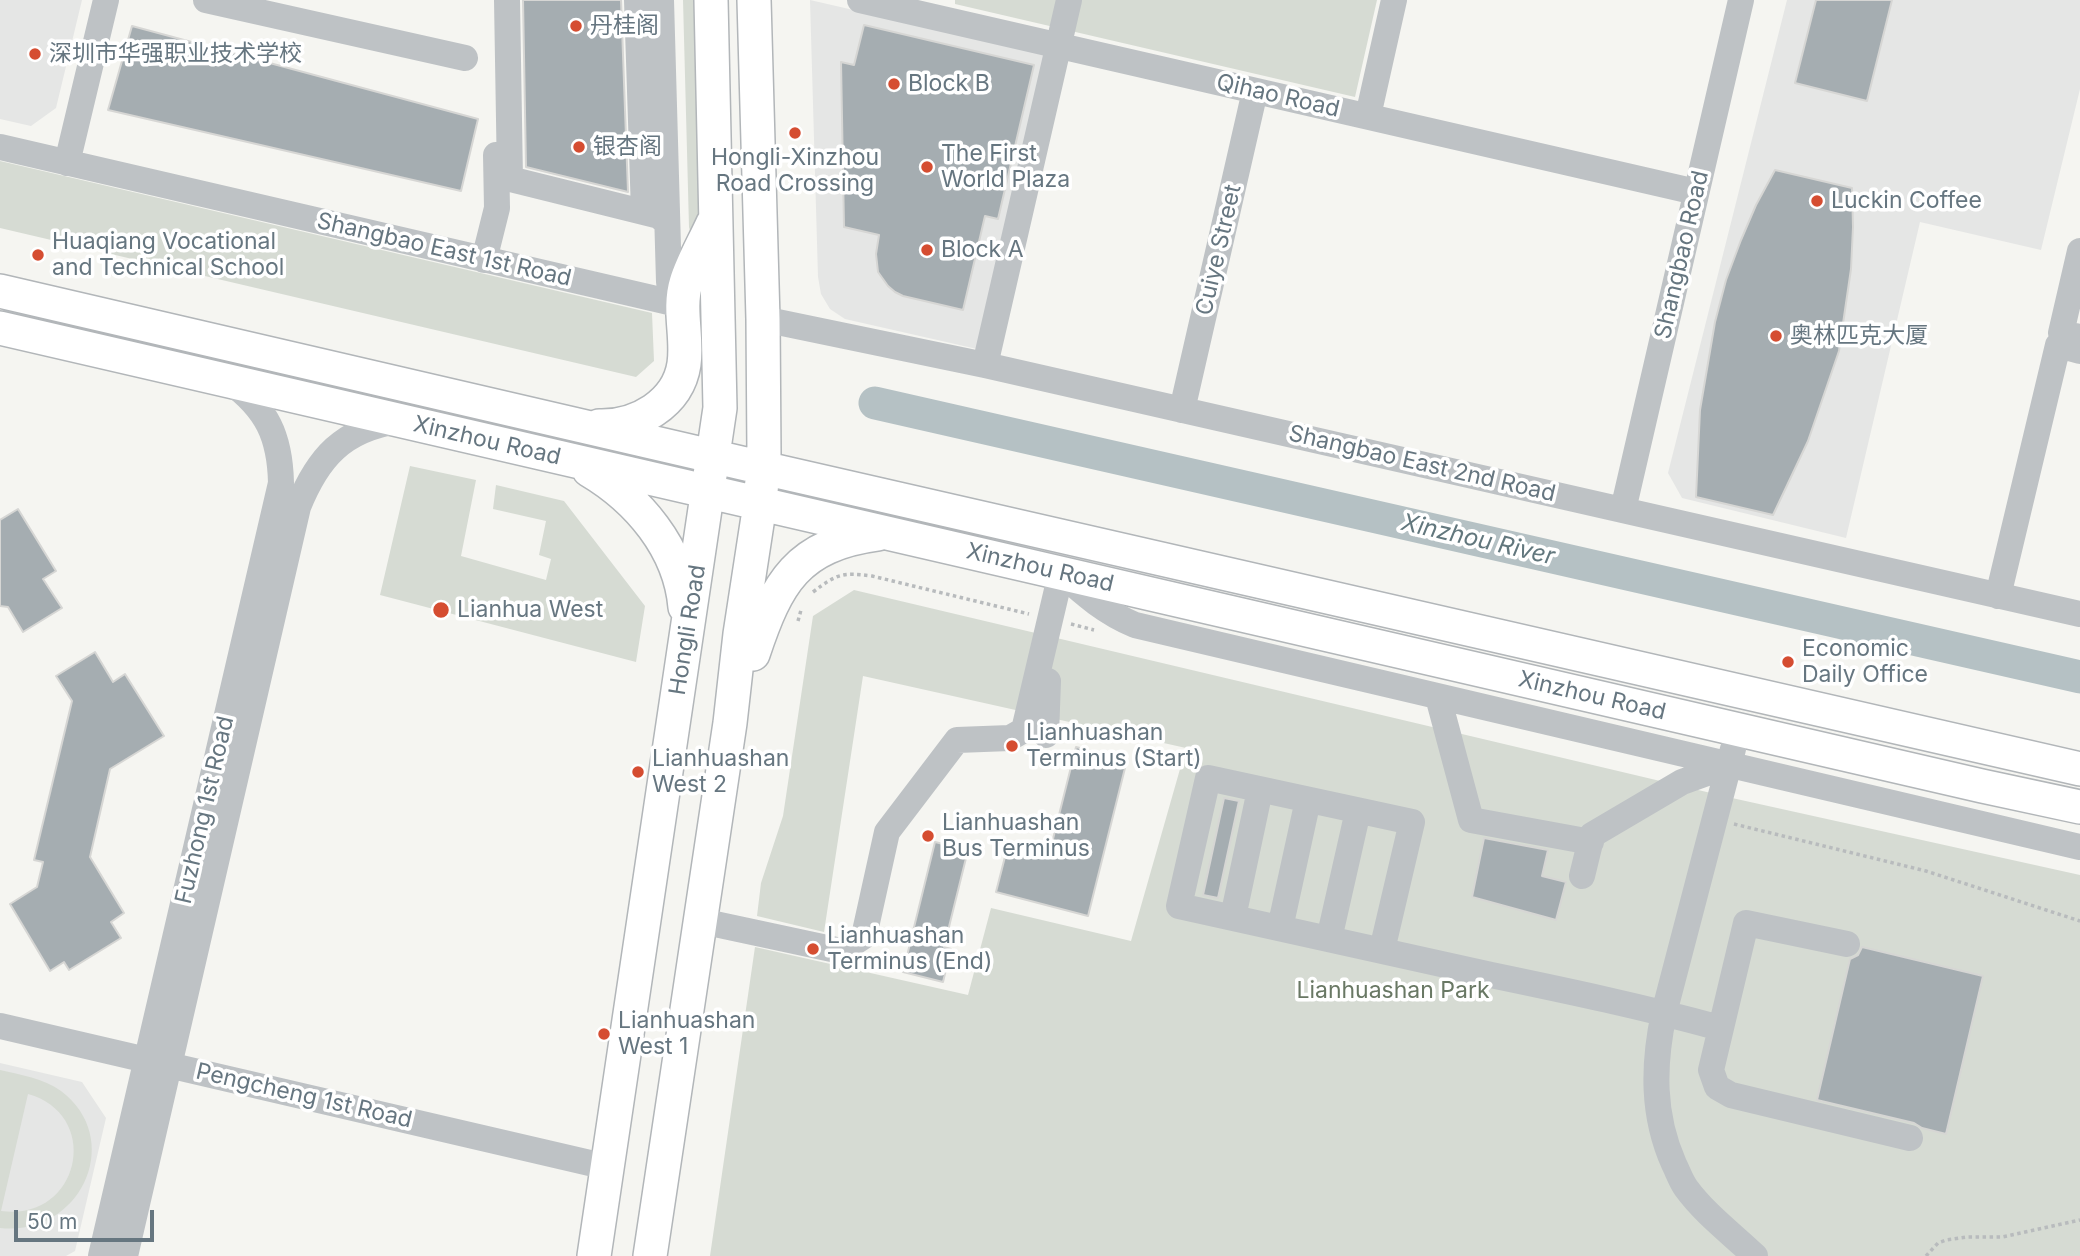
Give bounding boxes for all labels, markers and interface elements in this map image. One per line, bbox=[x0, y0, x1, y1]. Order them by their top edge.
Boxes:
place label: 丹桂阁 bbox=[590, 12, 659, 40]
marker: 丹桂阁 bbox=[568, 18, 584, 34]
place label: 深圳市华强职业技术学校 bbox=[49, 40, 302, 68]
marker: 深圳市华强职业技术学校 bbox=[27, 46, 43, 62]
street label: Qihao Road bbox=[1214, 68, 1342, 124]
place label: Block B bbox=[908, 70, 990, 98]
marker: Block B bbox=[886, 76, 902, 92]
marker: Hongli-Xinzhou Road Crossing bbox=[787, 125, 803, 141]
place label: 银杏阁 bbox=[593, 133, 662, 161]
marker: 银杏阁 bbox=[571, 139, 587, 155]
place label: The First World Plaza bbox=[941, 140, 1070, 194]
place label: Hongli-Xinzhou Road Crossing bbox=[711, 144, 879, 198]
marker: The First World Plaza bbox=[919, 159, 935, 175]
street label: Shangbao Road bbox=[1649, 168, 1715, 342]
street label: Cuiye Street bbox=[1191, 182, 1247, 318]
place label: Luckin Coffee bbox=[1831, 187, 1982, 215]
marker: Luckin Coffee bbox=[1809, 193, 1825, 209]
street label: Shangbao East 1st Road bbox=[314, 207, 574, 293]
place label: Huaqiang Vocational and Technical School bbox=[52, 228, 284, 282]
place label: Block A bbox=[941, 236, 1024, 264]
marker: Block A bbox=[919, 242, 935, 258]
marker: Huaqiang Vocational and Technical School bbox=[30, 247, 46, 263]
place label: 奥林匹克大厦 bbox=[1790, 322, 1928, 350]
marker: 奥林匹克大厦 bbox=[1768, 328, 1784, 344]
street label: Xinzhou Road bbox=[411, 411, 563, 471]
street label: Shangbao East 2nd Road bbox=[1286, 420, 1558, 508]
water label: Xinzhou River bbox=[1399, 508, 1557, 572]
street label: Xinzhou Road bbox=[964, 538, 1116, 598]
street label: Hongli Road bbox=[664, 563, 712, 697]
place label: Lianhua West bbox=[457, 596, 603, 624]
marker: Lianhua West bbox=[431, 600, 451, 620]
place label: Economic Daily Office bbox=[1802, 635, 1928, 689]
marker: Economic Daily Office bbox=[1780, 654, 1796, 670]
street label: Xinzhou Road bbox=[1516, 666, 1668, 726]
street label: Fuzhong 1st Road bbox=[170, 714, 240, 906]
place label: Lianhuashan Terminus (Start) bbox=[1026, 719, 1202, 773]
marker: Lianhuashan Terminus (Start) bbox=[1004, 738, 1020, 754]
place label: Lianhuashan West 2 bbox=[652, 745, 789, 799]
marker: Lianhuashan West 2 bbox=[630, 764, 646, 780]
place label: Lianhuashan Bus Terminus bbox=[942, 809, 1090, 863]
marker: Lianhuashan Bus Terminus bbox=[920, 828, 936, 844]
place label: Lianhuashan Terminus (End) bbox=[827, 922, 992, 976]
marker: Lianhuashan Terminus (End) bbox=[805, 941, 821, 957]
park label: Lianhuashan Park bbox=[1296, 977, 1490, 1005]
place label: Lianhuashan West 1 bbox=[618, 1007, 755, 1061]
marker: Lianhuashan West 1 bbox=[596, 1026, 612, 1042]
street label: Pengcheng 1st Road bbox=[193, 1058, 415, 1134]
scale bar bbox=[18, 1196, 158, 1240]
text: 50 m bbox=[27, 1209, 77, 1234]

